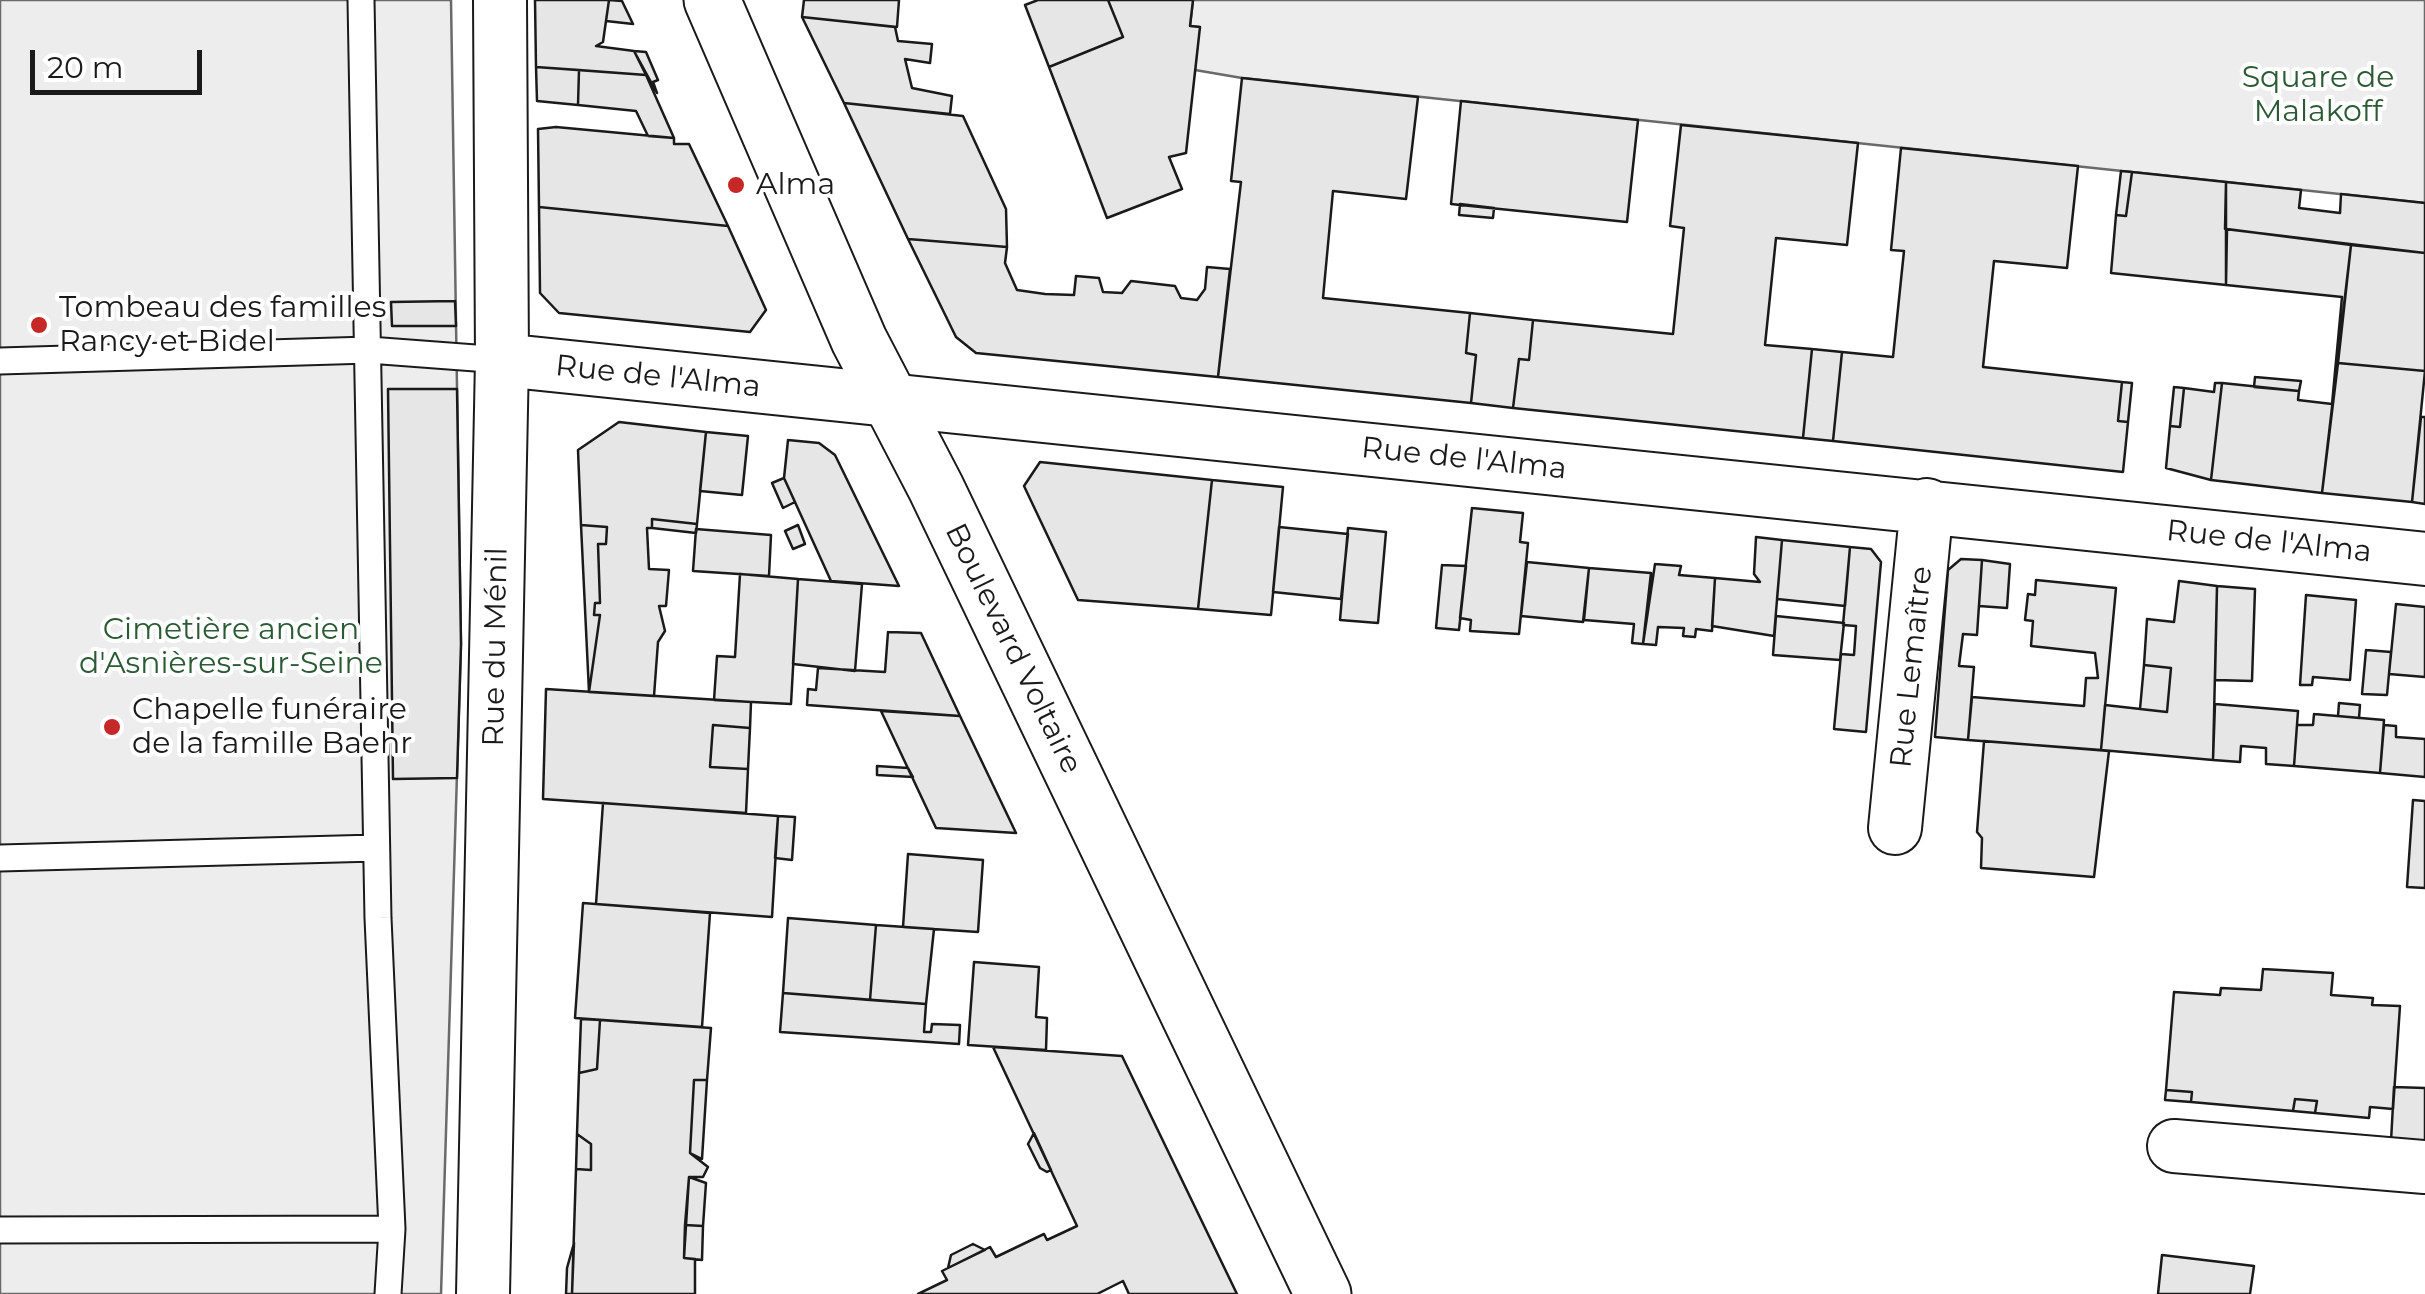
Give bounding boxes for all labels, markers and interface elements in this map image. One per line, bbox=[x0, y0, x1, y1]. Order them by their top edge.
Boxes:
scale bar bbox=[35, 30, 208, 92]
text: 20 m bbox=[47, 49, 124, 86]
park label: Square de Malakoff bbox=[2242, 60, 2394, 130]
place label: Alma bbox=[756, 167, 835, 203]
marker: Alma bbox=[725, 174, 747, 196]
place label: Tombeau des familles Rancy et Bidel bbox=[59, 290, 386, 360]
marker: Tombeau des familles Rancy et Bidel bbox=[28, 314, 50, 336]
street label: Rue de l'Alma bbox=[554, 348, 762, 406]
street label: Rue de l'Alma bbox=[1360, 430, 1568, 488]
street label: Rue de l'Alma bbox=[2165, 513, 2373, 571]
street label: Boulevard Voltaire bbox=[937, 518, 1089, 780]
street label: Rue du Ménil bbox=[476, 547, 516, 747]
street label: Rue Lemaître bbox=[1884, 564, 1940, 770]
park label: Cimetière ancien d'Asnières-sur-Seine bbox=[79, 612, 383, 682]
place label: Chapelle funéraire de la famille Baehr bbox=[132, 692, 412, 762]
marker: Chapelle funéraire de la famille Baehr bbox=[101, 716, 123, 738]

